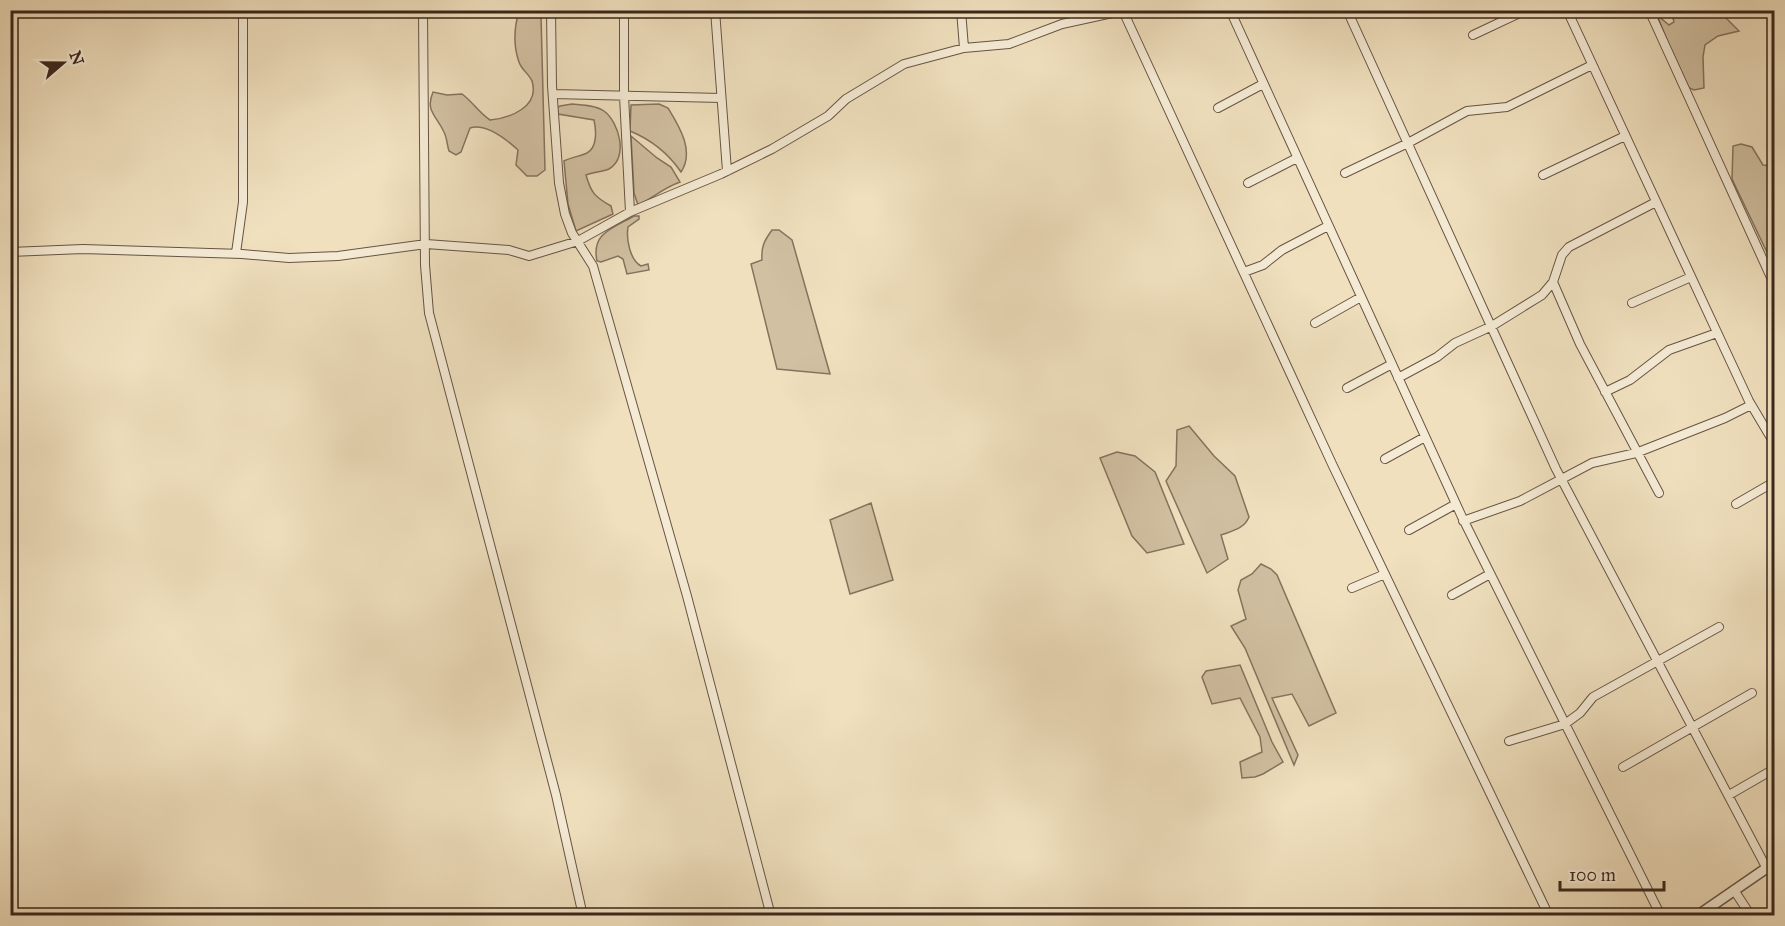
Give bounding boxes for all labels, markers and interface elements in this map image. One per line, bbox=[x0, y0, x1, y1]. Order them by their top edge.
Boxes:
north arrow bbox=[33, 33, 93, 93]
text: N bbox=[65, 48, 88, 68]
scale bar bbox=[1560, 854, 1664, 892]
text: 100 m bbox=[1569, 864, 1616, 886]

